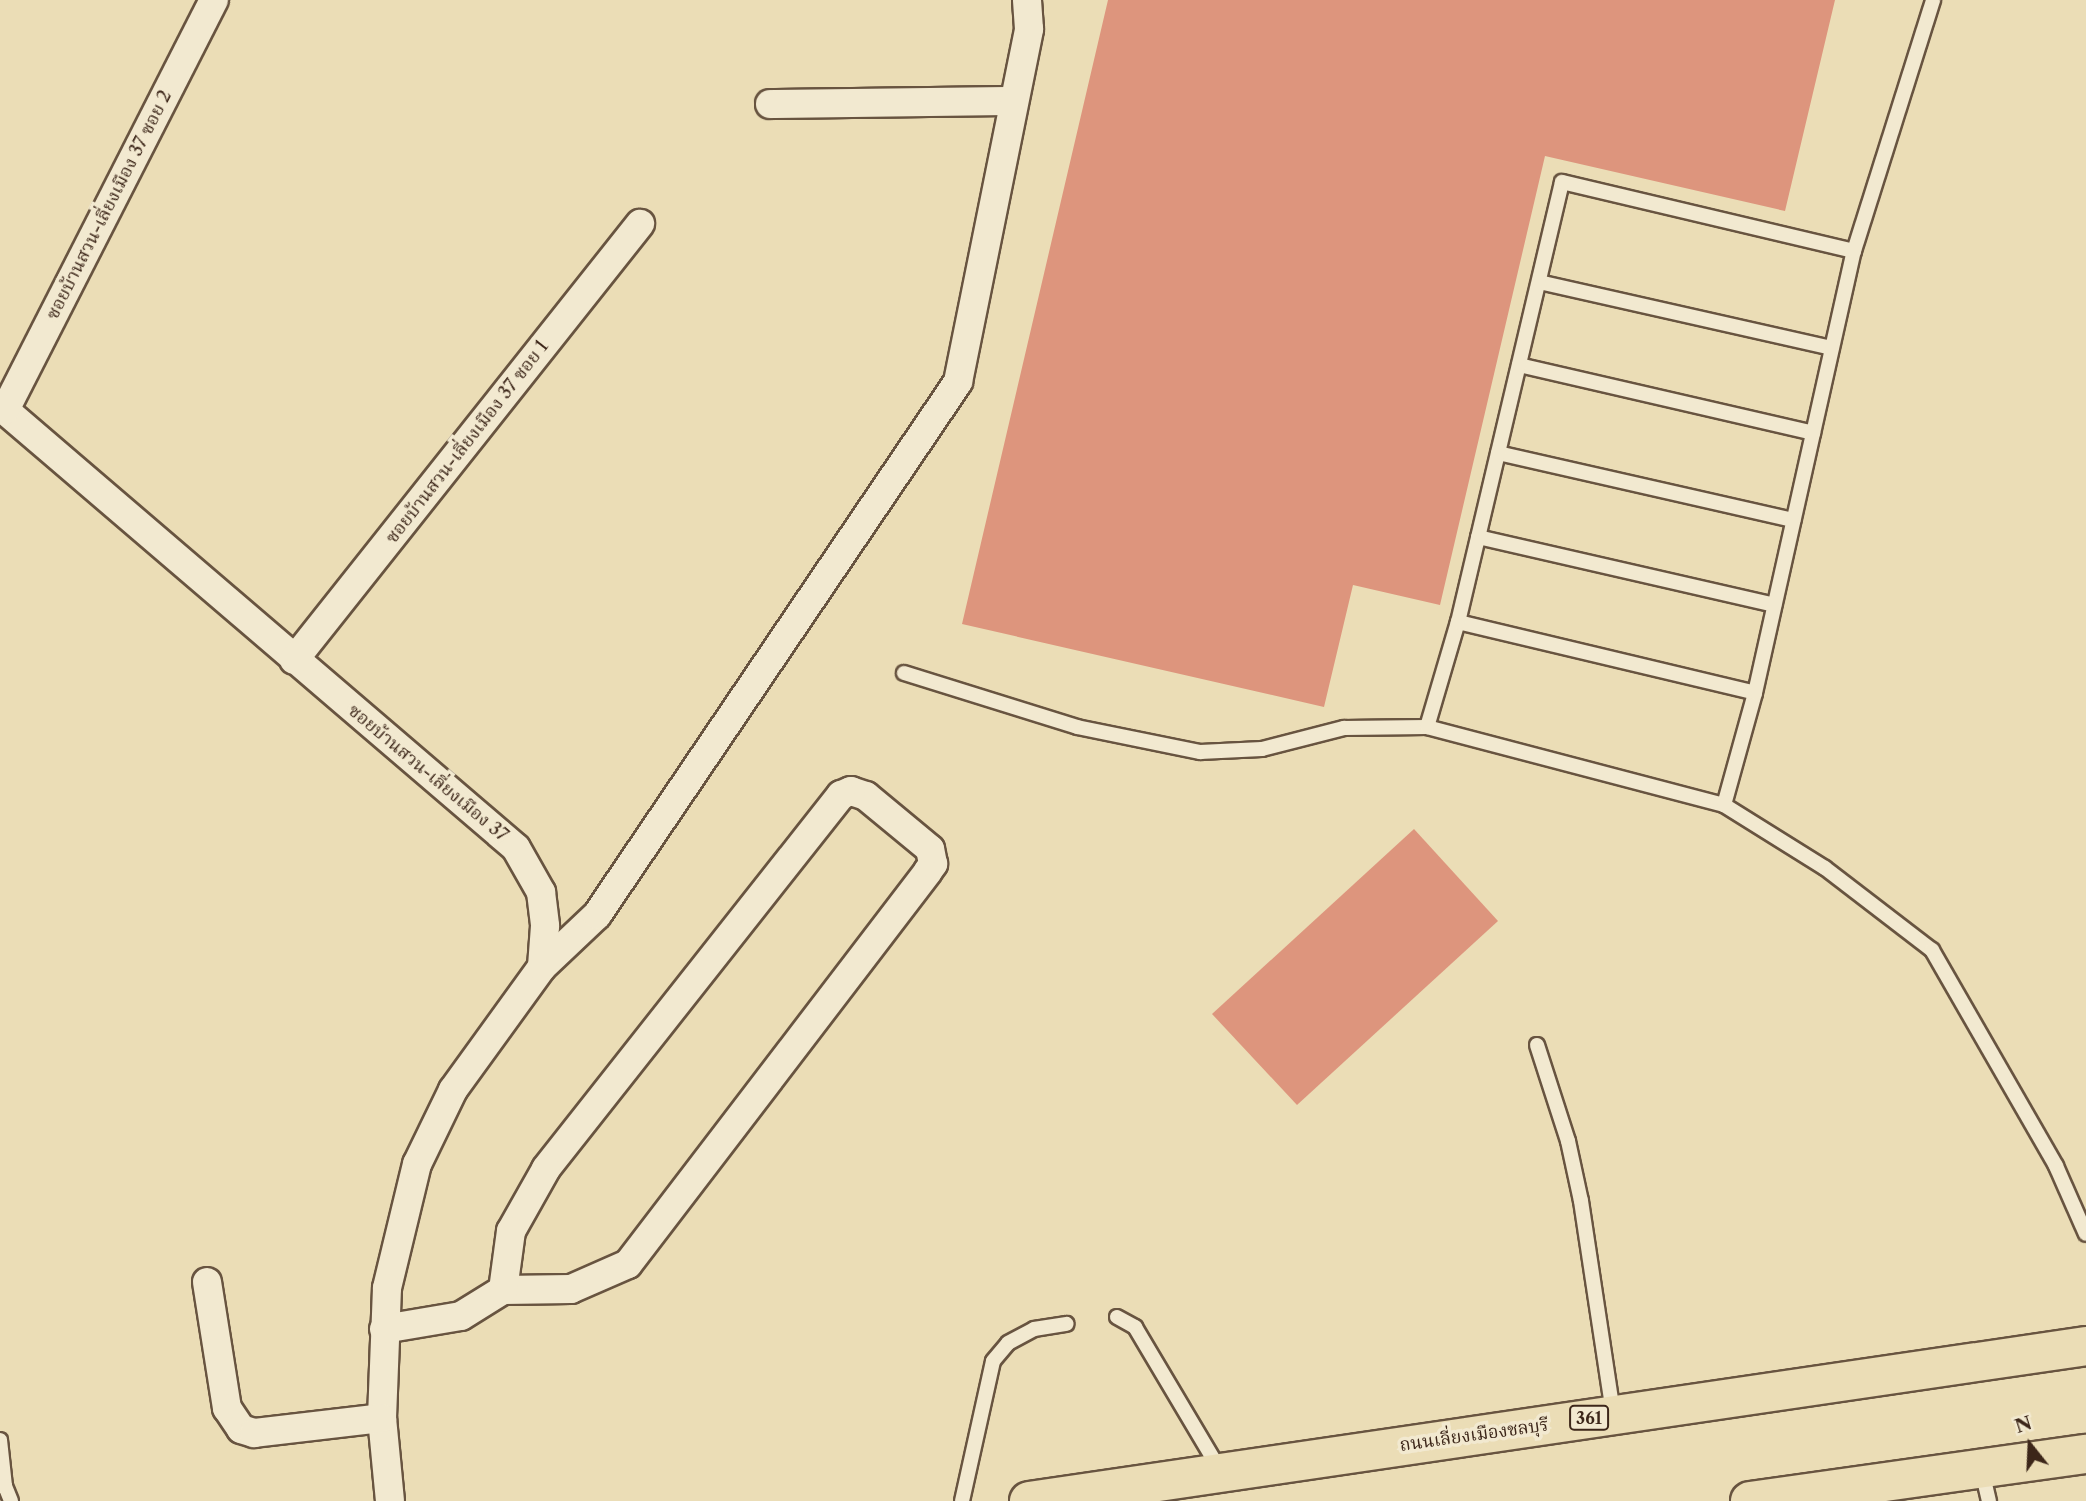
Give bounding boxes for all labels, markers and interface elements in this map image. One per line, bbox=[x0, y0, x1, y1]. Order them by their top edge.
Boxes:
street label: ซอยบ้านสวน-เลี่ยงเมือง 37 ซอย 2 bbox=[42, 87, 176, 323]
street label: ซอยบ้านสวน-เลี่ยงเมือง 37 ซอย 1 bbox=[381, 336, 553, 548]
street label: ซอยบ้านสวน-เลี่ยงเมือง 37 bbox=[344, 700, 512, 846]
road number: 361 bbox=[1568, 1406, 1610, 1430]
north arrow bbox=[1995, 1410, 2065, 1480]
text: N bbox=[2012, 1411, 2035, 1438]
street label: ถนนเลี่ยงเมืองชลบุรี bbox=[1398, 1414, 1550, 1456]

